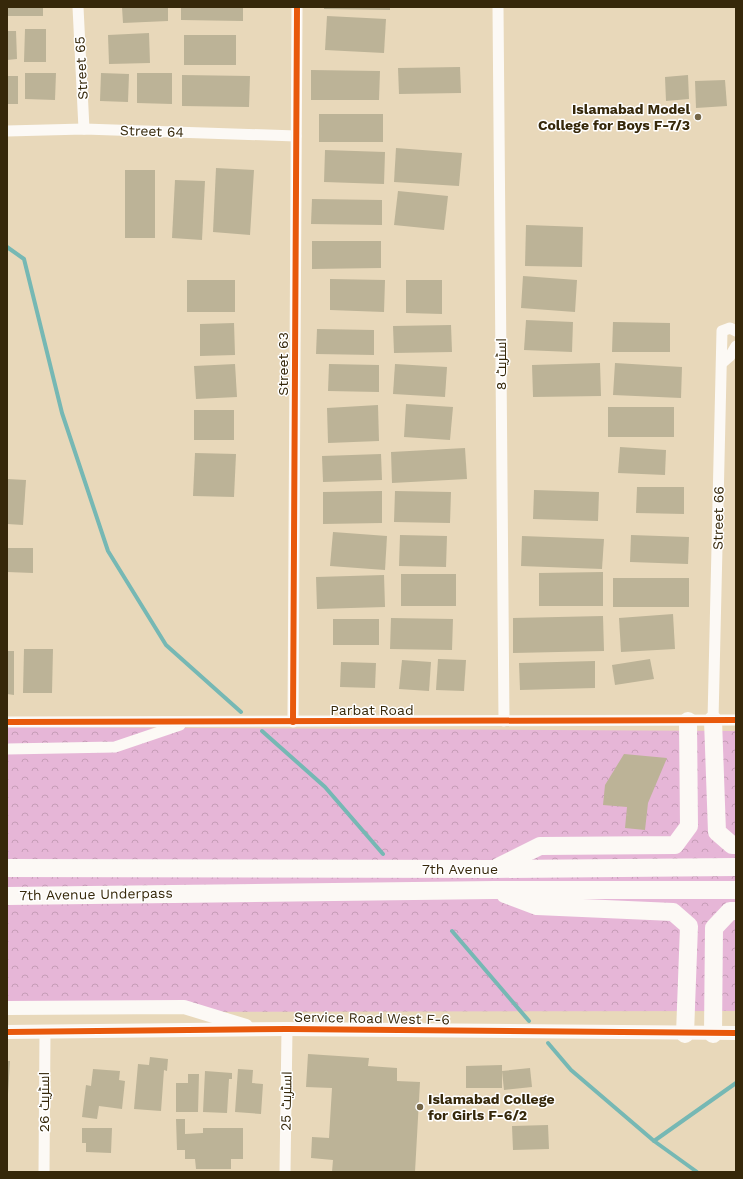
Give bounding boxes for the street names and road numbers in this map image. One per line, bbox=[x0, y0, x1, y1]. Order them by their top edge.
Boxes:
street label: Street 65 bbox=[71, 36, 91, 100]
street label: Street 64 bbox=[120, 122, 184, 140]
street label: Street 63 bbox=[275, 332, 291, 396]
street label: اسٹریٹ 8 bbox=[493, 338, 509, 390]
street label: Street 66 bbox=[709, 486, 727, 550]
street label: Parbat Road bbox=[330, 702, 414, 718]
street label: 7th Avenue bbox=[422, 861, 498, 877]
street label: 7th Avenue Underpass bbox=[19, 885, 173, 903]
street label: Service Road West F-6 bbox=[294, 1009, 450, 1027]
street label: اسٹریٹ 25 bbox=[277, 1071, 295, 1131]
street label: اسٹریٹ 26 bbox=[36, 1072, 52, 1132]

